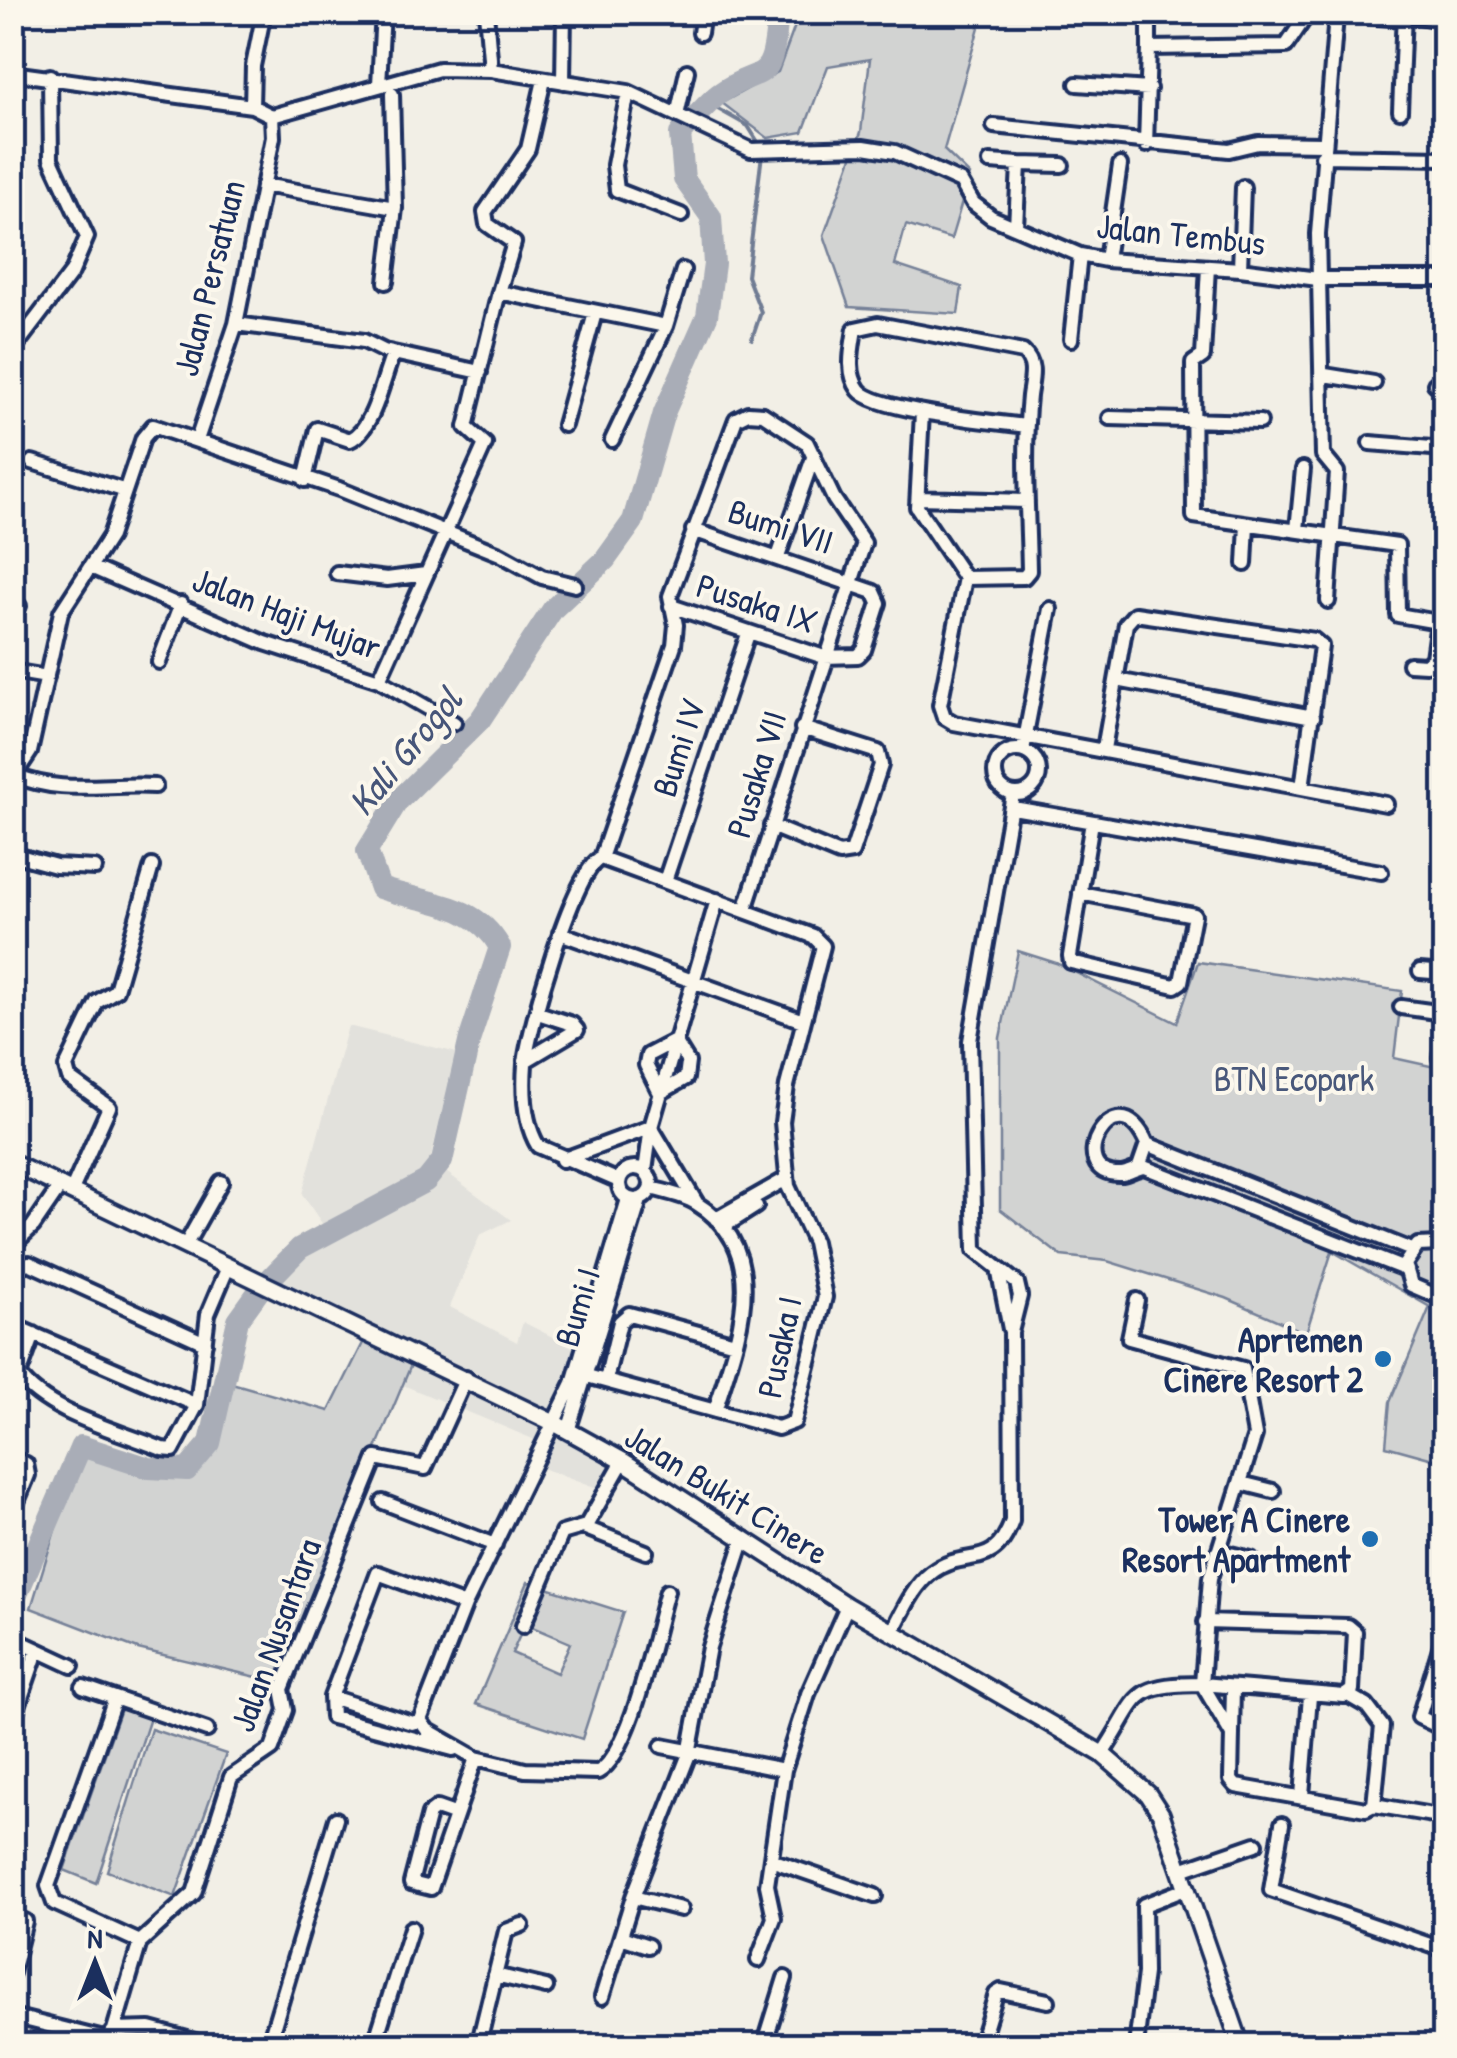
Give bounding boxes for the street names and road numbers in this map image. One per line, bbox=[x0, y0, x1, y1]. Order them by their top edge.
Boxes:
street label: Jalan Persatuan bbox=[162, 175, 256, 381]
street label: Jalan Tembus bbox=[1094, 202, 1268, 266]
street label: Bumi VII bbox=[723, 487, 839, 565]
street label: Jalan Haji Mujar bbox=[186, 556, 388, 670]
street label: Pusaka IX bbox=[691, 562, 823, 644]
street label: Bumi IV bbox=[640, 693, 716, 803]
street label: Pusaka VII bbox=[714, 705, 798, 843]
street label: Bumi I bbox=[543, 1262, 611, 1352]
street label: Pusaka I bbox=[745, 1292, 813, 1402]
street label: Jalan Bukit Cinere bbox=[616, 1413, 838, 1575]
street label: Jalan Nusantara bbox=[218, 1532, 332, 1738]

